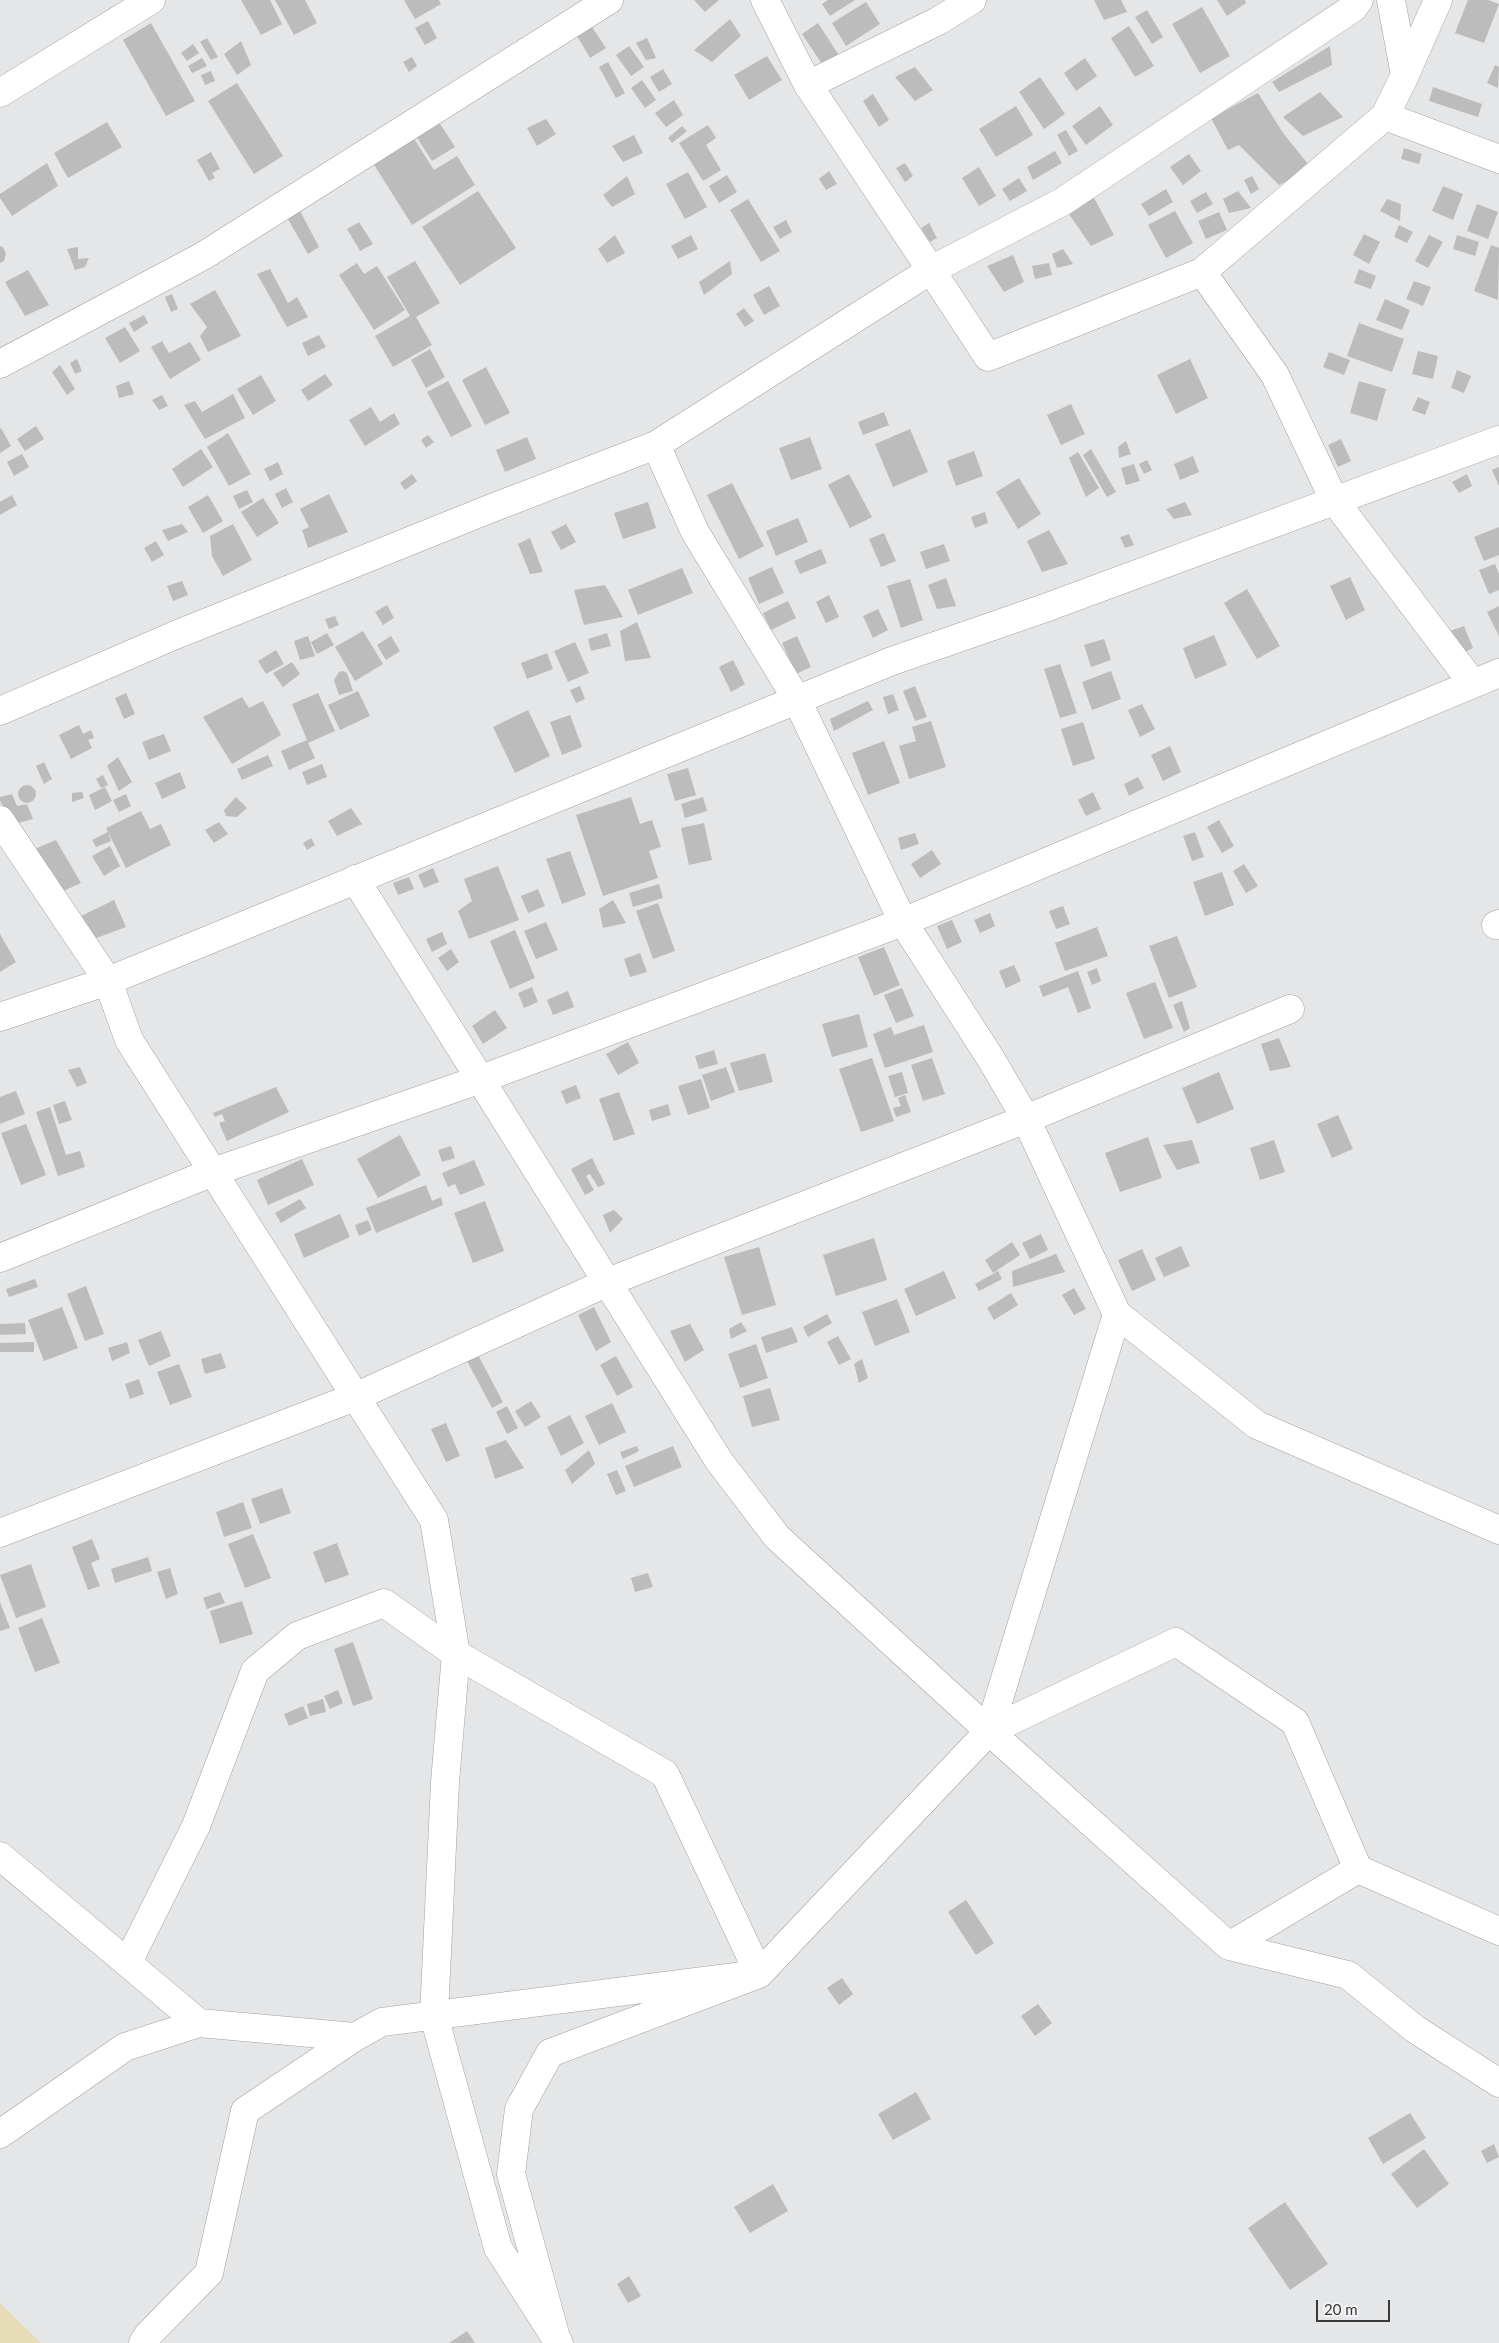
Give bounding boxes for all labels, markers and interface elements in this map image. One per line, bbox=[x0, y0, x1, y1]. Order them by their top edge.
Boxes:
scale bar bbox=[1319, 2290, 1393, 2322]
text: 20 m bbox=[1324, 2300, 1358, 2318]

